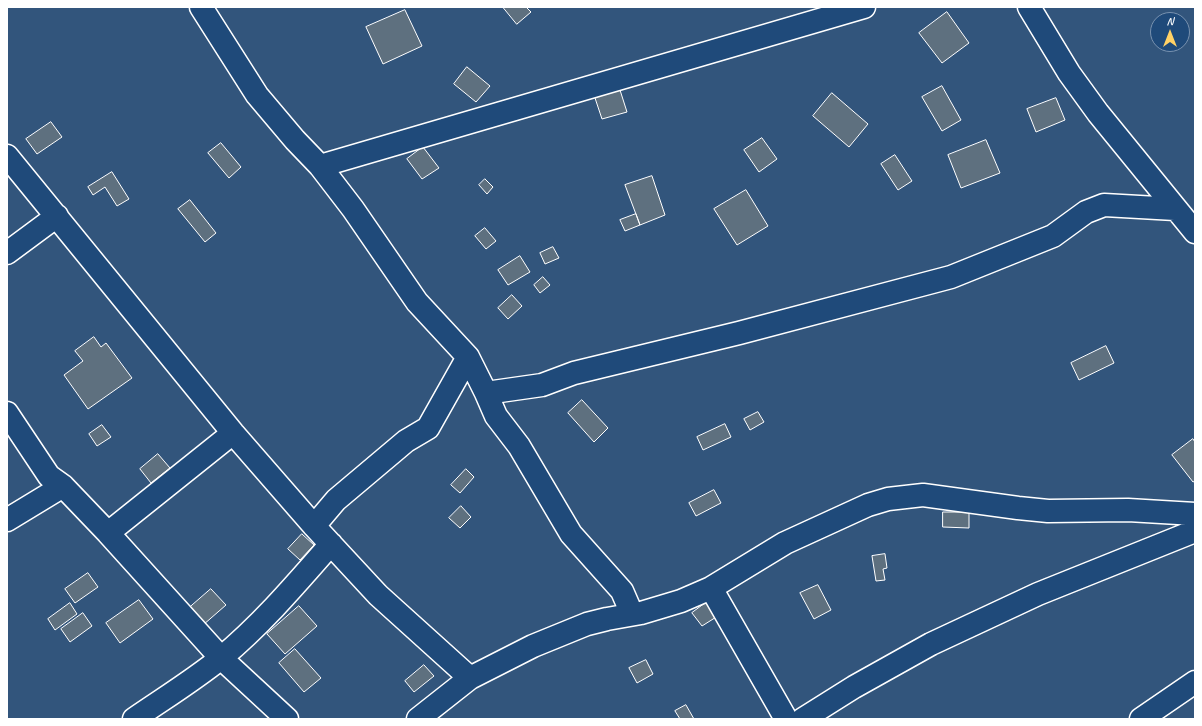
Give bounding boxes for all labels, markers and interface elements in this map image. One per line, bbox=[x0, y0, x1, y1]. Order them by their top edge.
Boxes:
north arrow bbox=[1150, 12, 1190, 52]
text: N bbox=[1167, 14, 1173, 28]

